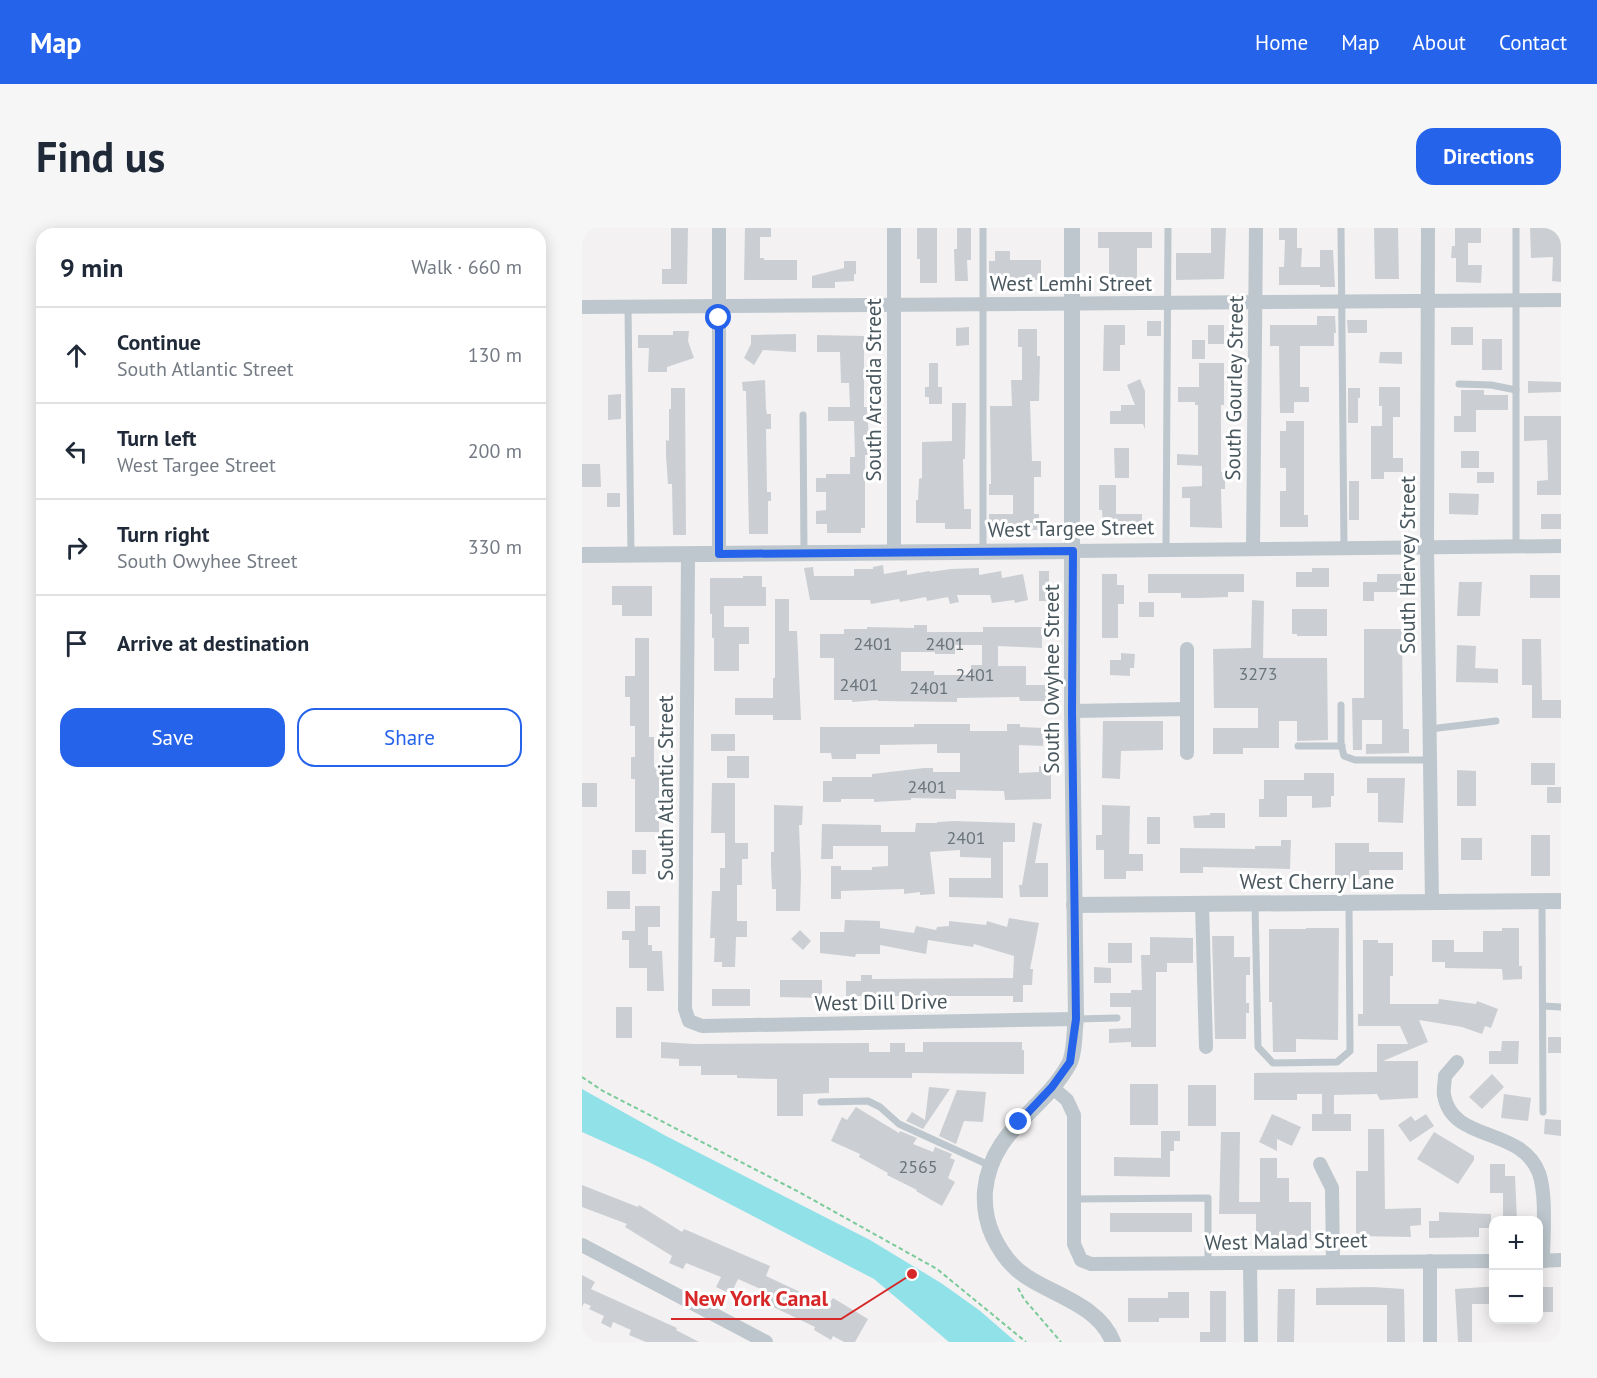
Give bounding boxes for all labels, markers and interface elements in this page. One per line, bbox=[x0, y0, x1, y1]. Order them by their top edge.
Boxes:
text: Map bbox=[30, 24, 81, 61]
text: Home bbox=[1255, 29, 1308, 56]
text: Map bbox=[1341, 29, 1380, 56]
text: About bbox=[1413, 29, 1466, 56]
text: Contact bbox=[1499, 29, 1567, 56]
button: Directions bbox=[1416, 128, 1561, 185]
text: Find us bbox=[36, 129, 165, 184]
text: 9 min bbox=[60, 251, 123, 284]
text: Walk · 660 m bbox=[411, 254, 522, 280]
street label: West Lemhi Street bbox=[990, 270, 1152, 297]
street label: South Gourley Street bbox=[1219, 295, 1249, 481]
street label: South Arcadia Street bbox=[860, 298, 887, 482]
route start bbox=[705, 304, 731, 330]
text: Continue bbox=[117, 328, 201, 356]
icon: ahead bbox=[60, 339, 93, 372]
text: 130 m bbox=[468, 342, 522, 368]
text: South Atlantic Street bbox=[117, 356, 294, 382]
text: Turn left bbox=[117, 424, 197, 452]
icon: left bbox=[60, 435, 93, 468]
text: 200 m bbox=[468, 438, 522, 464]
text: West Targee Street bbox=[117, 452, 276, 478]
street label: South Hervey Street bbox=[1394, 476, 1421, 654]
street label: West Targee Street bbox=[987, 513, 1155, 543]
text: Turn right bbox=[117, 520, 209, 548]
icon: right bbox=[60, 531, 93, 564]
text: 330 m bbox=[468, 534, 522, 560]
text: South Owyhee Street bbox=[117, 548, 297, 574]
street label: South Owyhee Street bbox=[1038, 584, 1065, 774]
icon: arrive bbox=[60, 627, 93, 660]
text: Arrive at destination bbox=[117, 629, 309, 657]
house number: 2401 bbox=[853, 632, 893, 655]
house number: 2401 bbox=[925, 632, 965, 655]
house number: 3273 bbox=[1238, 662, 1278, 685]
house number: 2401 bbox=[955, 663, 995, 686]
house number: 2401 bbox=[839, 673, 879, 696]
house number: 2401 bbox=[909, 676, 949, 699]
street label: South Atlantic Street bbox=[652, 695, 679, 881]
button: Save bbox=[60, 708, 285, 767]
button: Share bbox=[297, 708, 522, 767]
house number: 2401 bbox=[907, 775, 947, 798]
house number: 2401 bbox=[946, 826, 986, 849]
street label: West Cherry Lane bbox=[1240, 868, 1394, 895]
street label: West Dill Drive bbox=[814, 987, 948, 1017]
route end bbox=[1005, 1108, 1031, 1134]
house number: 2565 bbox=[898, 1155, 938, 1178]
map controls bbox=[1489, 1216, 1543, 1324]
button: + bbox=[1489, 1216, 1543, 1270]
street label: West Malad Street bbox=[1204, 1226, 1368, 1256]
button: − bbox=[1489, 1270, 1543, 1324]
callout: New York Canal bbox=[671, 1279, 841, 1319]
text: New York Canal bbox=[684, 1284, 828, 1312]

